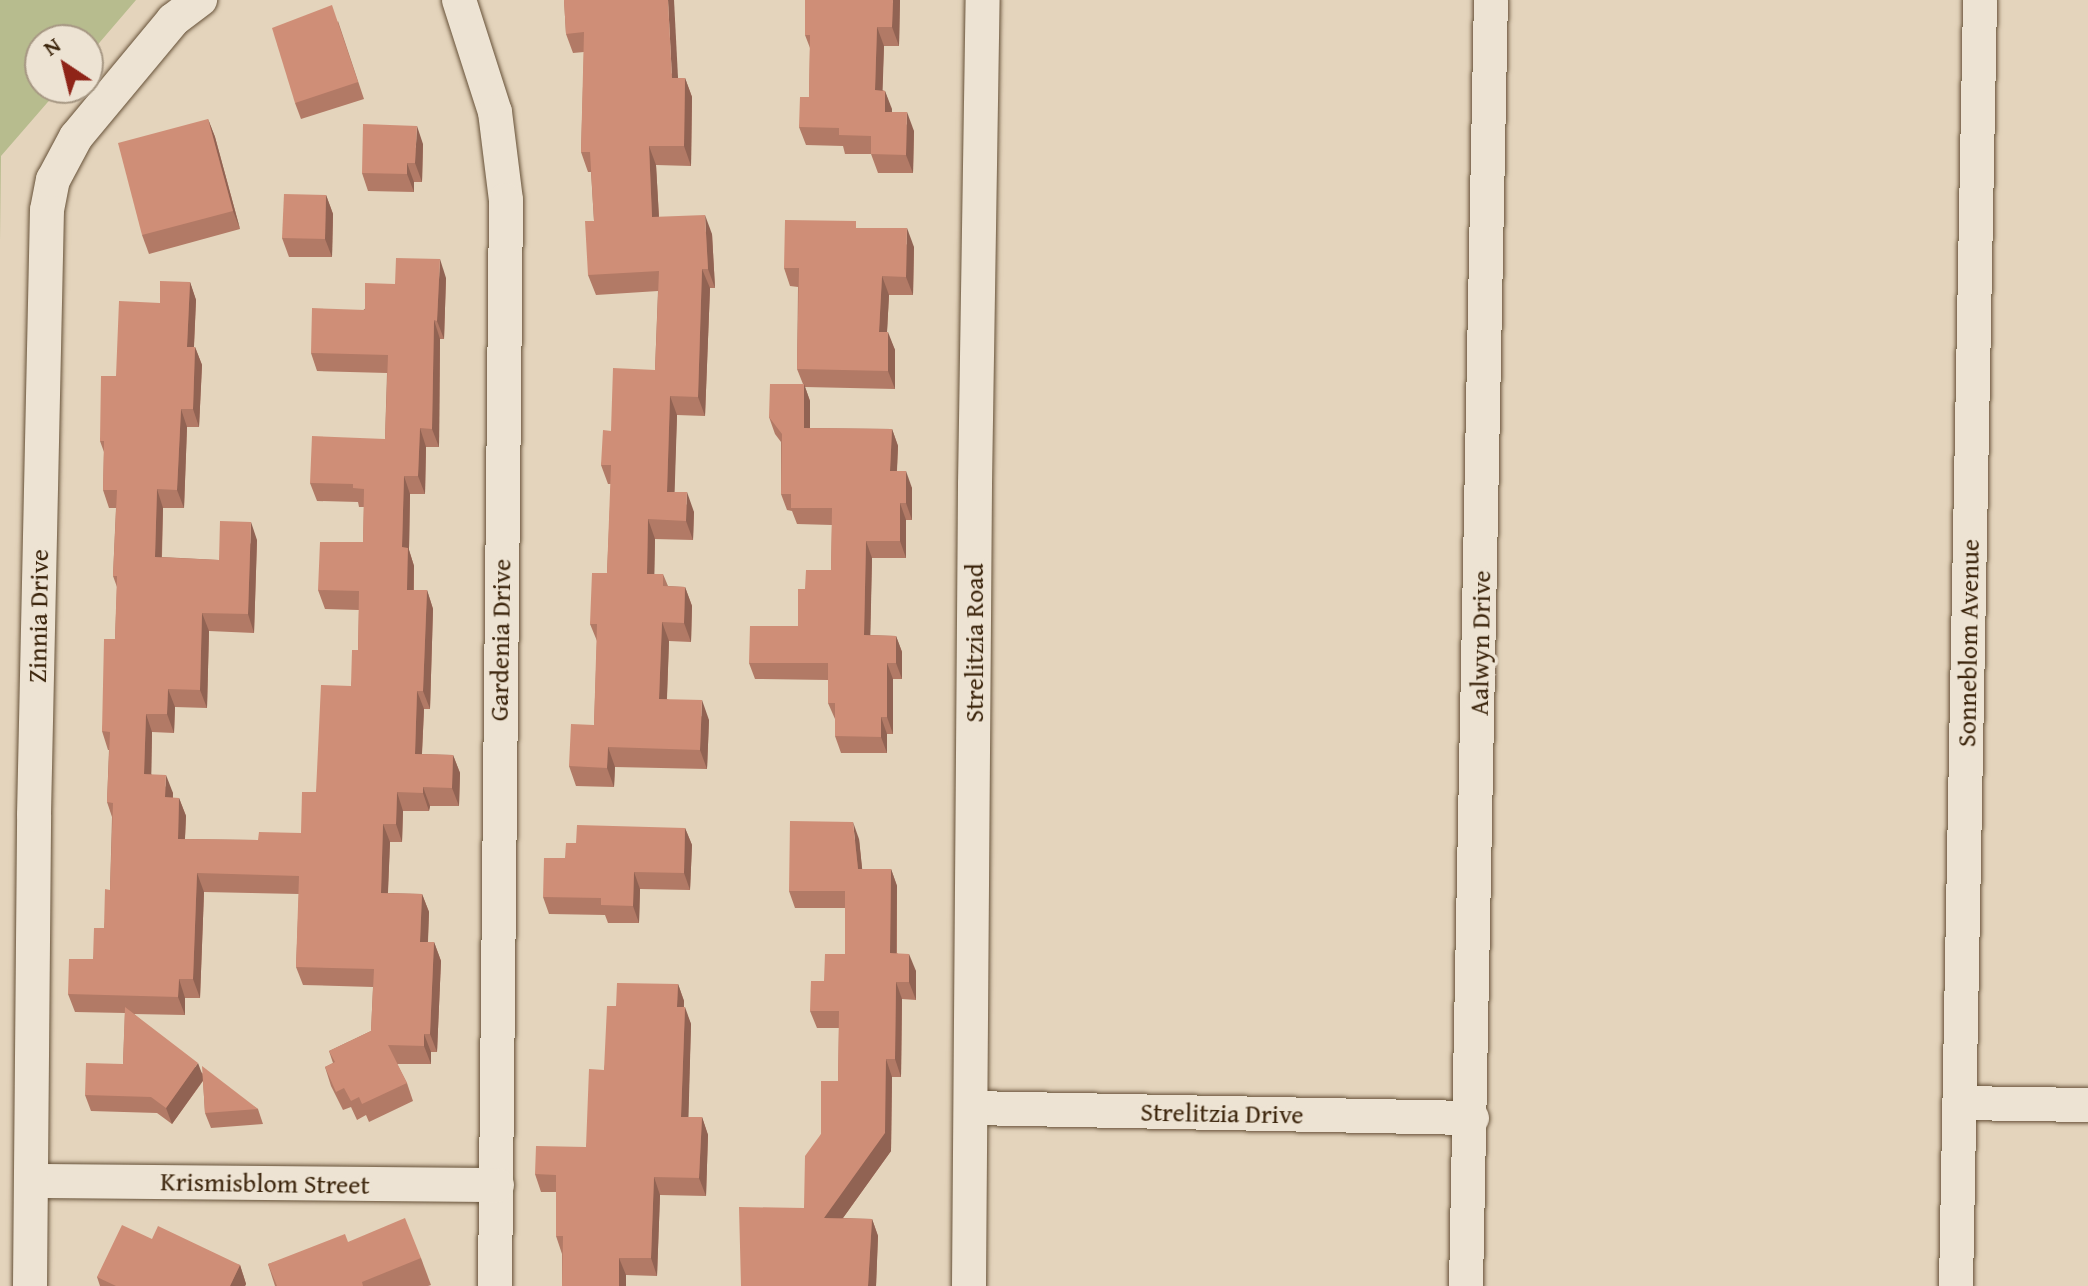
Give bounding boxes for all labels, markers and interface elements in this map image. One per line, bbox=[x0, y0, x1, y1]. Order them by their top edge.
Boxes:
north arrow bbox=[24, 24, 104, 104]
text: N bbox=[36, 29, 67, 63]
street label: Sonneblom Avenue bbox=[1951, 539, 1985, 747]
street label: Zinnia Drive bbox=[21, 549, 55, 683]
street label: Gardenia Drive bbox=[483, 559, 517, 721]
street label: Strelitzia Road bbox=[958, 563, 990, 723]
street label: Aalwyn Drive bbox=[1463, 570, 1497, 716]
street label: Strelitzia Drive bbox=[1140, 1096, 1304, 1130]
street label: Krismisblom Street bbox=[160, 1166, 370, 1200]

